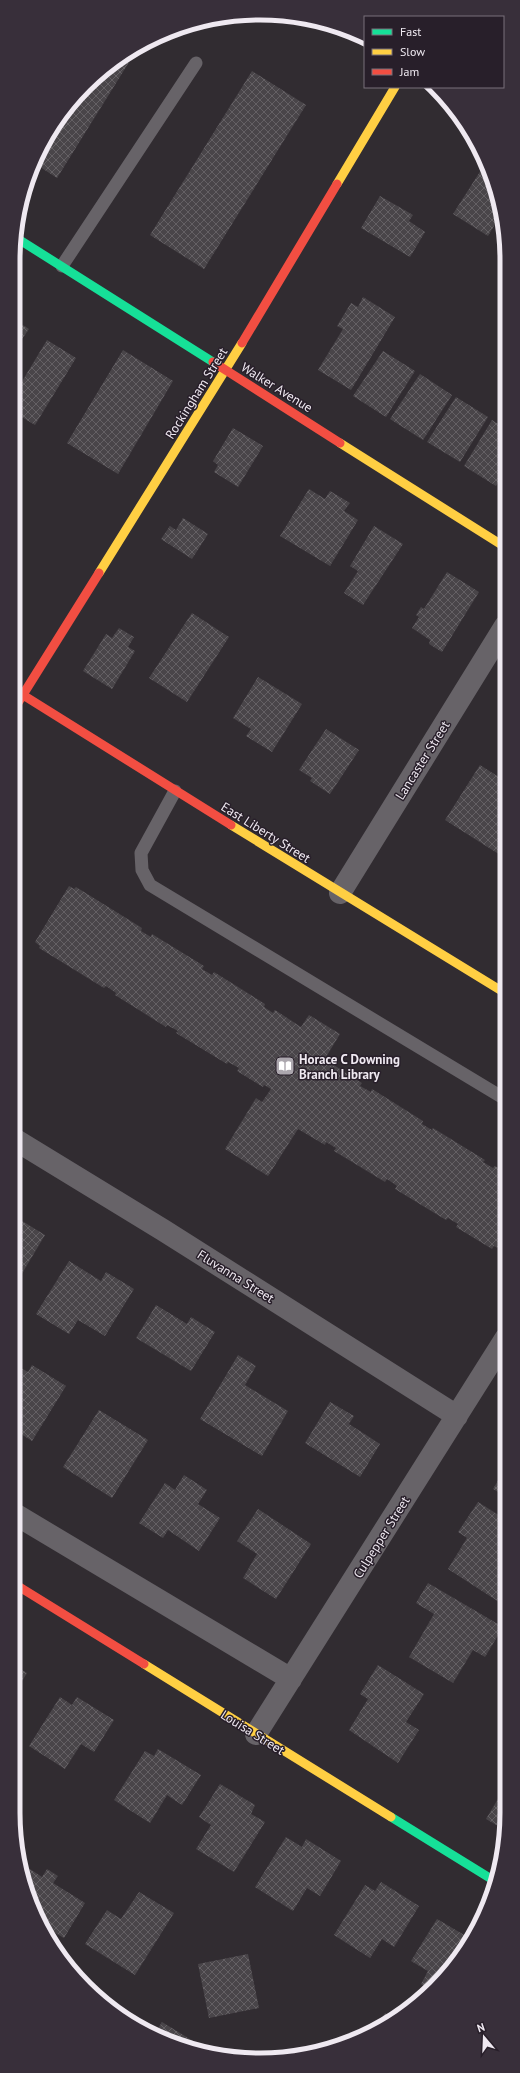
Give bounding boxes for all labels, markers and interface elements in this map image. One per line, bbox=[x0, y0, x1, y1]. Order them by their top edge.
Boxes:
legend bbox=[364, 16, 504, 88]
text: Fast bbox=[400, 24, 421, 39]
text: Slow bbox=[400, 44, 425, 59]
text: Jam bbox=[399, 64, 419, 79]
street label: Rockingham Street bbox=[162, 344, 232, 442]
street label: Walker Avenue bbox=[238, 359, 316, 416]
street label: Lancaster Street bbox=[391, 717, 454, 803]
street label: East Liberty Street bbox=[218, 798, 314, 867]
place label: Horace C Downing Branch Library bbox=[299, 1051, 400, 1083]
library icon: Horace C Downing Branch Library bbox=[274, 1055, 296, 1077]
street label: Fluvanna Street bbox=[194, 1246, 278, 1307]
street label: Culpepper Street bbox=[349, 1493, 414, 1581]
street label: Louisa Street bbox=[218, 1706, 288, 1759]
north arrow bbox=[464, 2017, 504, 2057]
text: N bbox=[475, 2020, 486, 2035]

